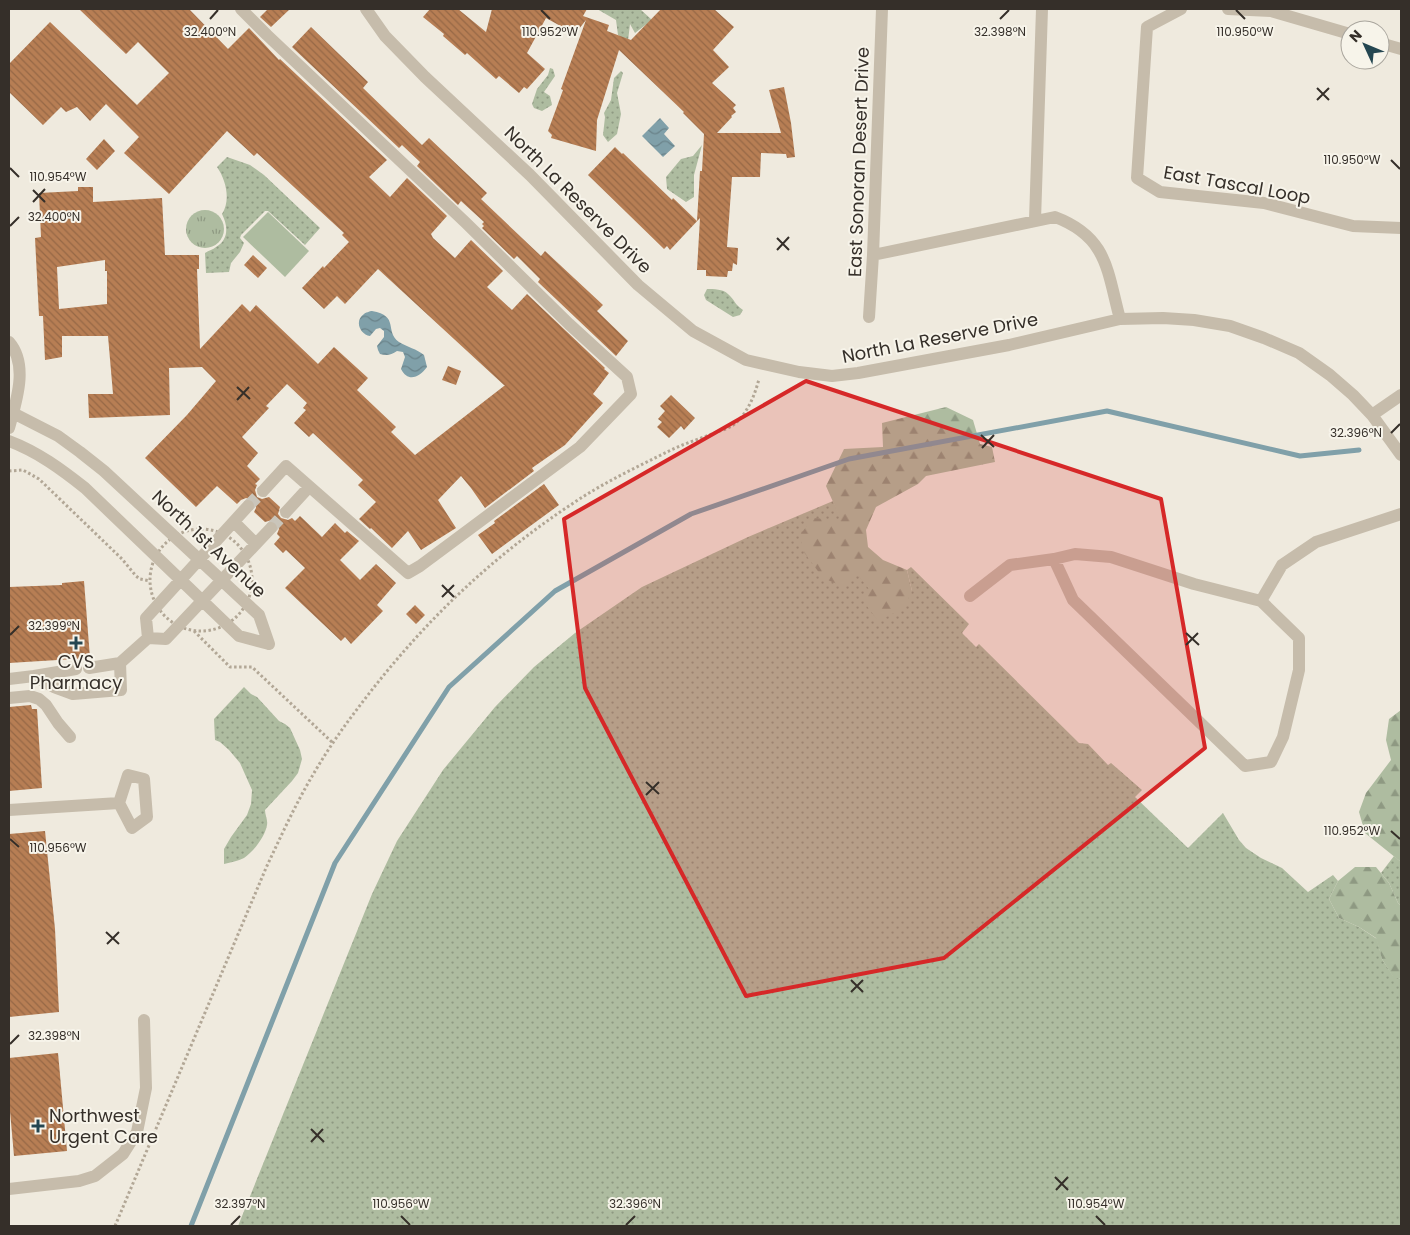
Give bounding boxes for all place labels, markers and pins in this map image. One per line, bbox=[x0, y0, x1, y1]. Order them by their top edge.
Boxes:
marker: CVS Pharmacy bbox=[70, 637, 82, 649]
place label: CVS Pharmacy bbox=[30, 649, 122, 695]
place label: Northwest Urgent Care bbox=[49, 1103, 158, 1149]
marker: Northwest Urgent Care bbox=[31, 1119, 45, 1133]

